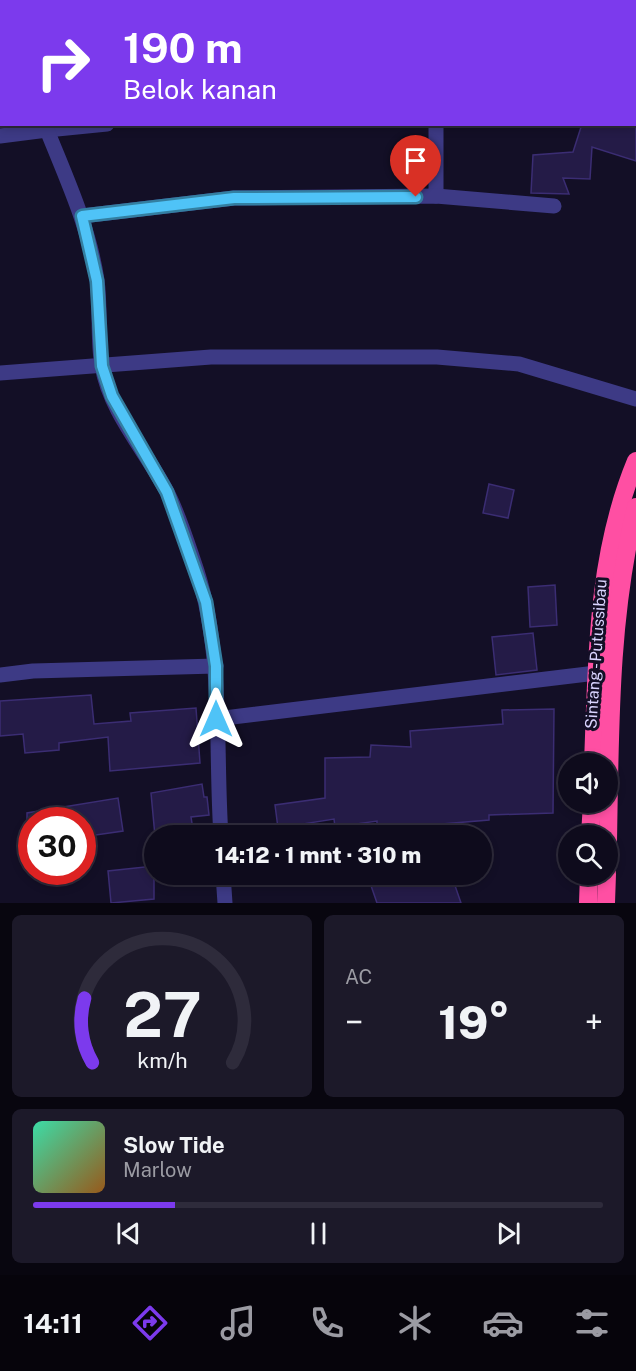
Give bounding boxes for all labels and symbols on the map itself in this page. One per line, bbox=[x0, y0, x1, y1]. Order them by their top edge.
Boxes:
pin bbox=[390, 135, 441, 197]
street label: Sintang - Putussibau bbox=[581, 579, 611, 729]
position arrow bbox=[184, 687, 248, 751]
speed limit sign: 30 bbox=[18, 807, 96, 885]

